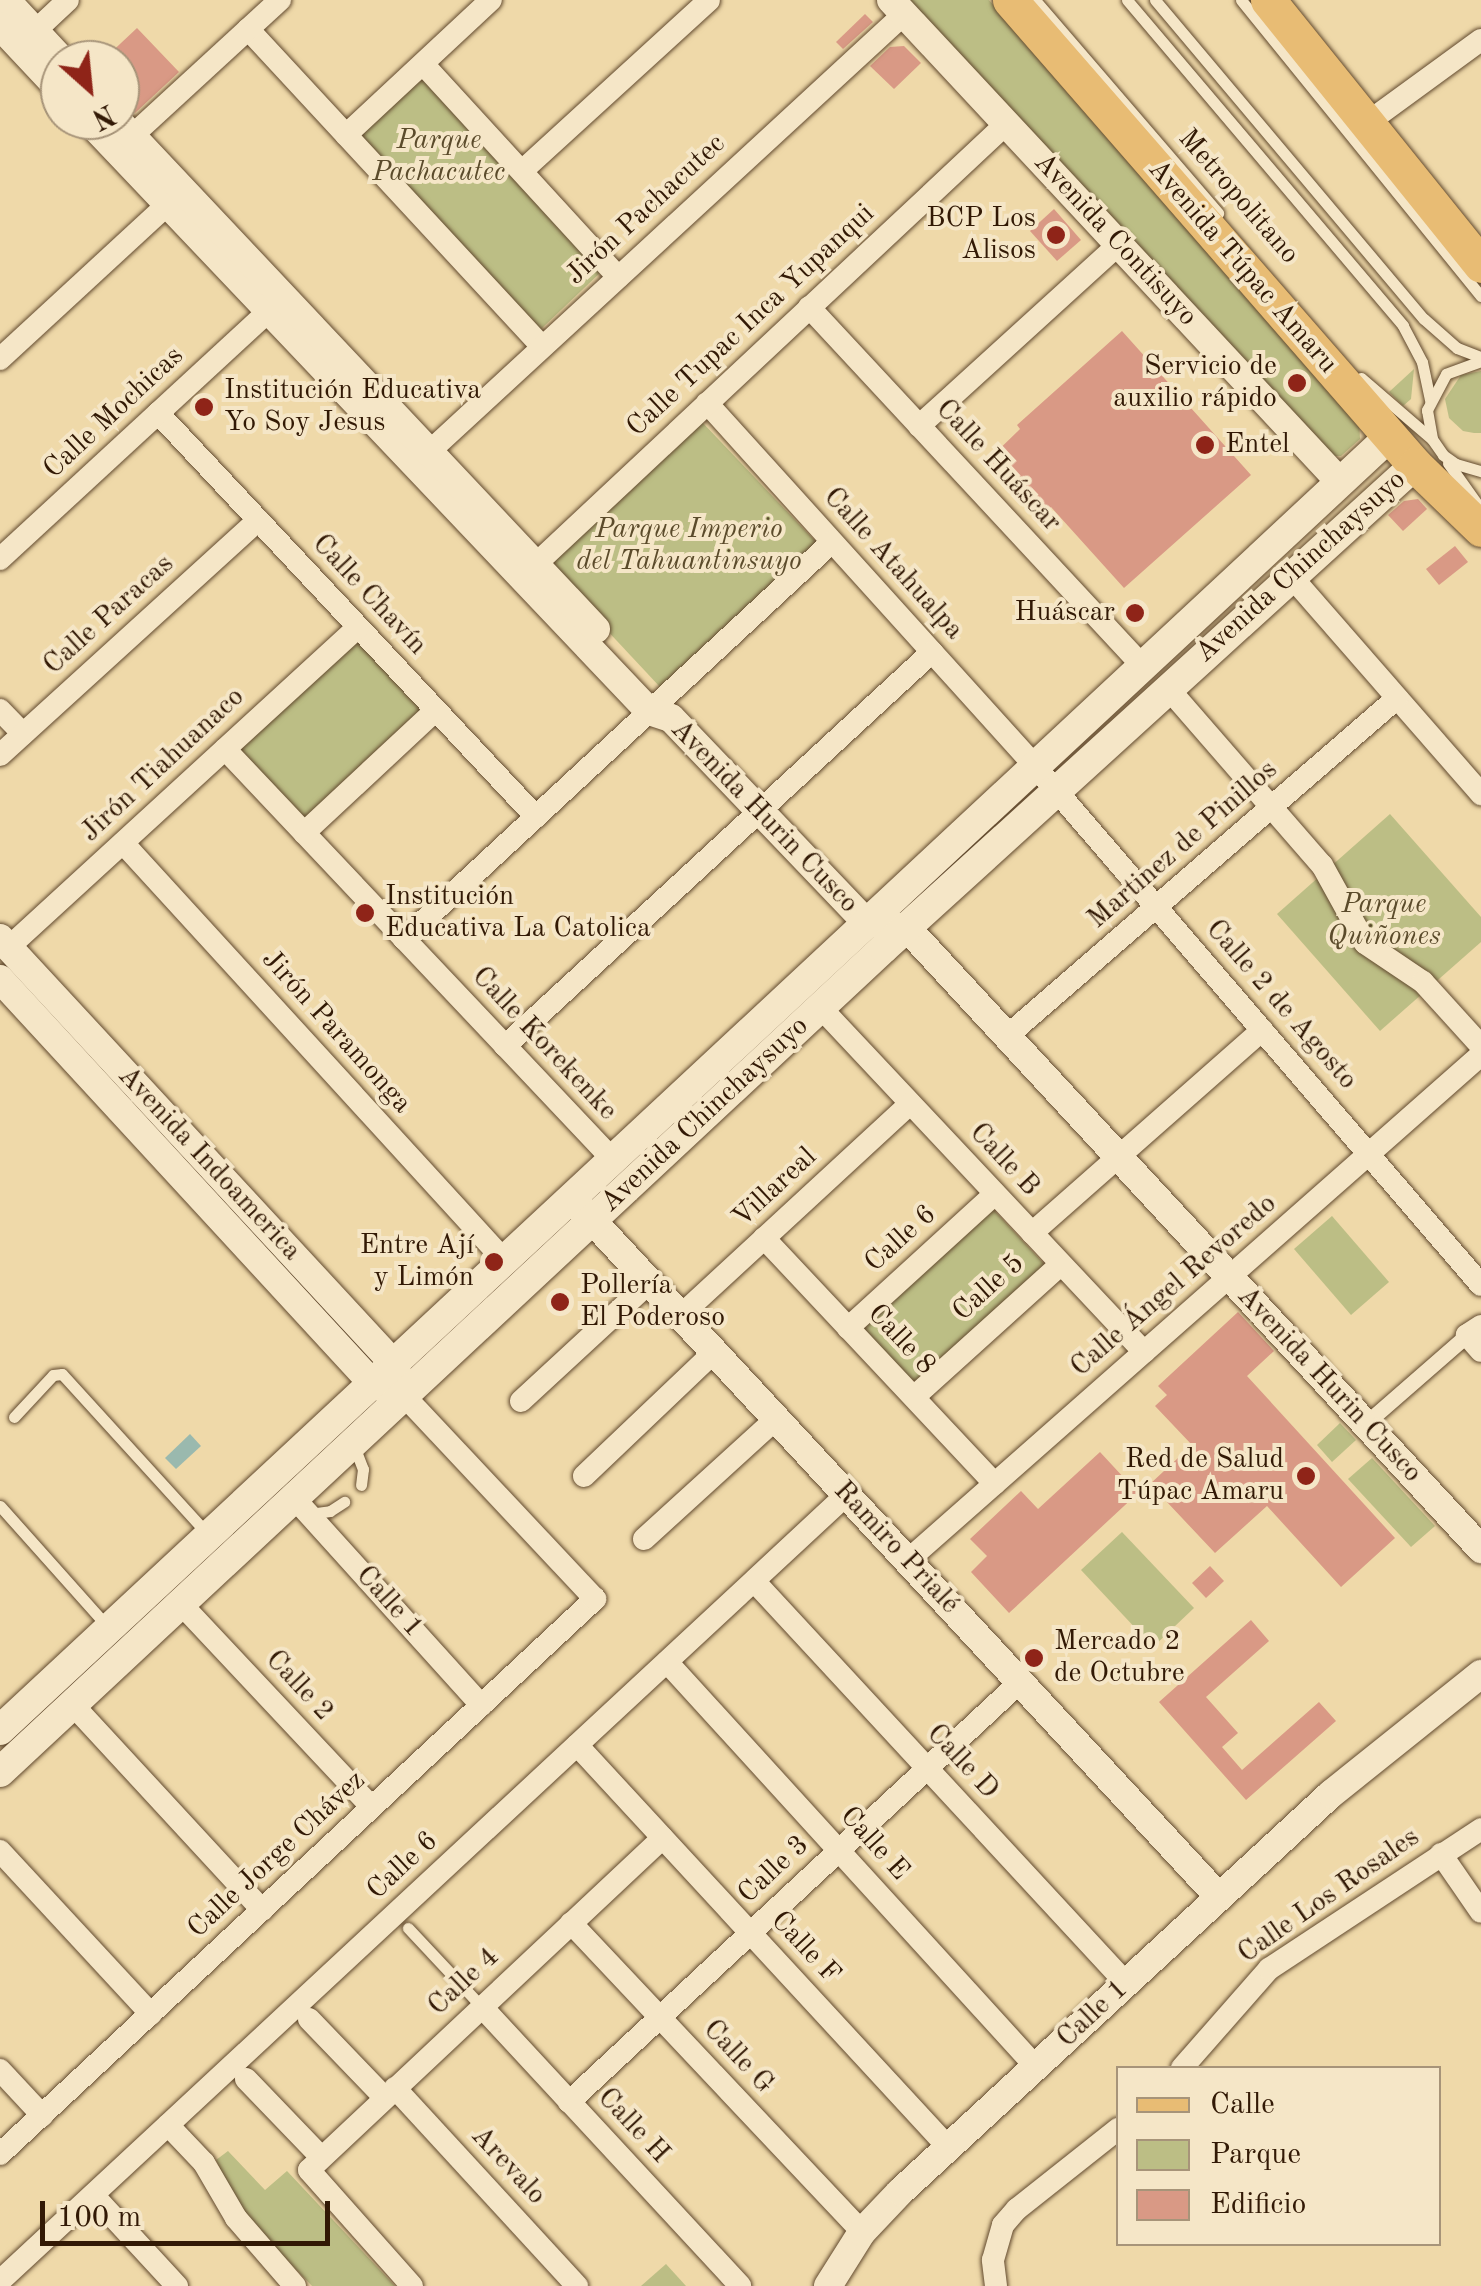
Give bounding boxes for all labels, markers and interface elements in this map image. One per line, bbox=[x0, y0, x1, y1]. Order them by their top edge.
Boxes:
north arrow bbox=[40, 40, 140, 140]
text: N bbox=[87, 98, 119, 132]
street label: Metropolitano bbox=[1170, 123, 1306, 271]
park label: Parque Pachacutec bbox=[372, 124, 506, 190]
street label: Jirón Pachacutec bbox=[559, 127, 733, 293]
street label: Avenida Contisuyo bbox=[1026, 146, 1204, 334]
street label: Avenida Túpac Amaru bbox=[1140, 153, 1344, 381]
street label: Calle Tupac Inca Yupanqui bbox=[620, 197, 882, 445]
place label: BCP Los Alisos bbox=[926, 202, 1036, 268]
marker: BCP Los Alisos bbox=[1045, 224, 1067, 246]
street label: Calle Mochicas bbox=[37, 340, 191, 486]
place label: Servicio de auxilio rápido bbox=[1113, 350, 1277, 416]
marker: Servicio de auxilio rápido bbox=[1286, 372, 1308, 394]
place label: Institución Educativa Yo Soy Jesus bbox=[224, 374, 481, 440]
street label: Calle Huáscar bbox=[928, 393, 1068, 539]
marker: Institución Educativa Yo Soy Jesus bbox=[193, 396, 215, 418]
place label: Entel bbox=[1225, 428, 1290, 462]
marker: Entel bbox=[1194, 434, 1216, 456]
street label: Avenida Chinchaysuyo bbox=[1189, 464, 1413, 670]
street label: Calle Atahualpa bbox=[816, 481, 970, 647]
park label: Parque Imperio del Tahuantinsuyo bbox=[576, 513, 802, 579]
street label: Calle Chavín bbox=[305, 528, 433, 662]
street label: Calle Paracas bbox=[37, 548, 181, 682]
place label: Huáscar bbox=[1014, 596, 1115, 630]
marker: Huáscar bbox=[1124, 602, 1146, 624]
street label: Jirón Tiahuanaco bbox=[74, 681, 252, 849]
street label: Avenida Hurin Cusco bbox=[663, 713, 865, 921]
street label: Martinez de Pinillos bbox=[1081, 754, 1285, 936]
place label: Institución Educativa La Catolica bbox=[385, 880, 651, 946]
park label: Parque Quiñones bbox=[1327, 888, 1441, 954]
marker: Institución Educativa La Catolica bbox=[354, 902, 376, 924]
street label: Calle 2 de Agosto bbox=[1198, 913, 1364, 1097]
street label: Jirón Paramonga bbox=[254, 943, 418, 1121]
street label: Calle Korekenke bbox=[464, 960, 624, 1128]
street label: Avenida Chinchaysuyo bbox=[594, 1010, 816, 1220]
street label: Avenida Indoamerica bbox=[110, 1060, 308, 1268]
street label: Calle B bbox=[962, 1116, 1046, 1204]
street label: Villareal bbox=[726, 1141, 824, 1235]
street label: Calle Ángel Revoredo bbox=[1064, 1188, 1284, 1384]
street label: Calle 6 bbox=[858, 1198, 944, 1280]
place label: Entre Ají y Limón bbox=[360, 1229, 474, 1295]
street label: Calle 5 bbox=[946, 1247, 1032, 1329]
marker: Entre Ají y Limón bbox=[483, 1251, 505, 1273]
place label: Pollería El Poderoso bbox=[580, 1269, 725, 1335]
street label: Avenida Hurin Cusco bbox=[1229, 1280, 1429, 1490]
marker: Pollería El Poderoso bbox=[549, 1291, 571, 1313]
street label: Calle 8 bbox=[860, 1298, 942, 1382]
place label: Red de Salud Túpac Amaru bbox=[1117, 1443, 1284, 1509]
marker: Red de Salud Túpac Amaru bbox=[1293, 1463, 1319, 1489]
street label: Ramiro Prialé bbox=[826, 1475, 966, 1621]
street label: Calle 1 bbox=[348, 1559, 430, 1645]
place label: Mercado 2 de Octubre bbox=[1054, 1625, 1185, 1691]
street label: Calle 2 bbox=[258, 1644, 340, 1728]
marker: Mercado 2 de Octubre bbox=[1023, 1647, 1045, 1669]
street label: Calle D bbox=[919, 1718, 1005, 1806]
street label: Calle Jorge Chávez bbox=[181, 1764, 373, 1946]
street label: Calle E bbox=[832, 1800, 916, 1888]
street label: Calle Los Rosales bbox=[1232, 1821, 1426, 1971]
street label: Calle 6 bbox=[361, 1825, 445, 1907]
street label: Calle 3 bbox=[732, 1829, 816, 1911]
street label: Calle F bbox=[763, 1905, 847, 1991]
street label: Calle 4 bbox=[422, 1941, 506, 2023]
street label: Calle 1 bbox=[1051, 1973, 1135, 2055]
street label: Calle G bbox=[696, 2013, 780, 2101]
legend bbox=[1116, 2066, 1441, 2246]
street label: Calle H bbox=[590, 2081, 676, 2171]
text: Calle bbox=[1210, 2090, 1275, 2120]
street label: Arevalo bbox=[463, 2120, 553, 2212]
text: Parque bbox=[1210, 2140, 1301, 2170]
scale bar bbox=[45, 2181, 335, 2243]
text: Edificio bbox=[1210, 2190, 1306, 2220]
text: 100 m bbox=[57, 2203, 141, 2233]

